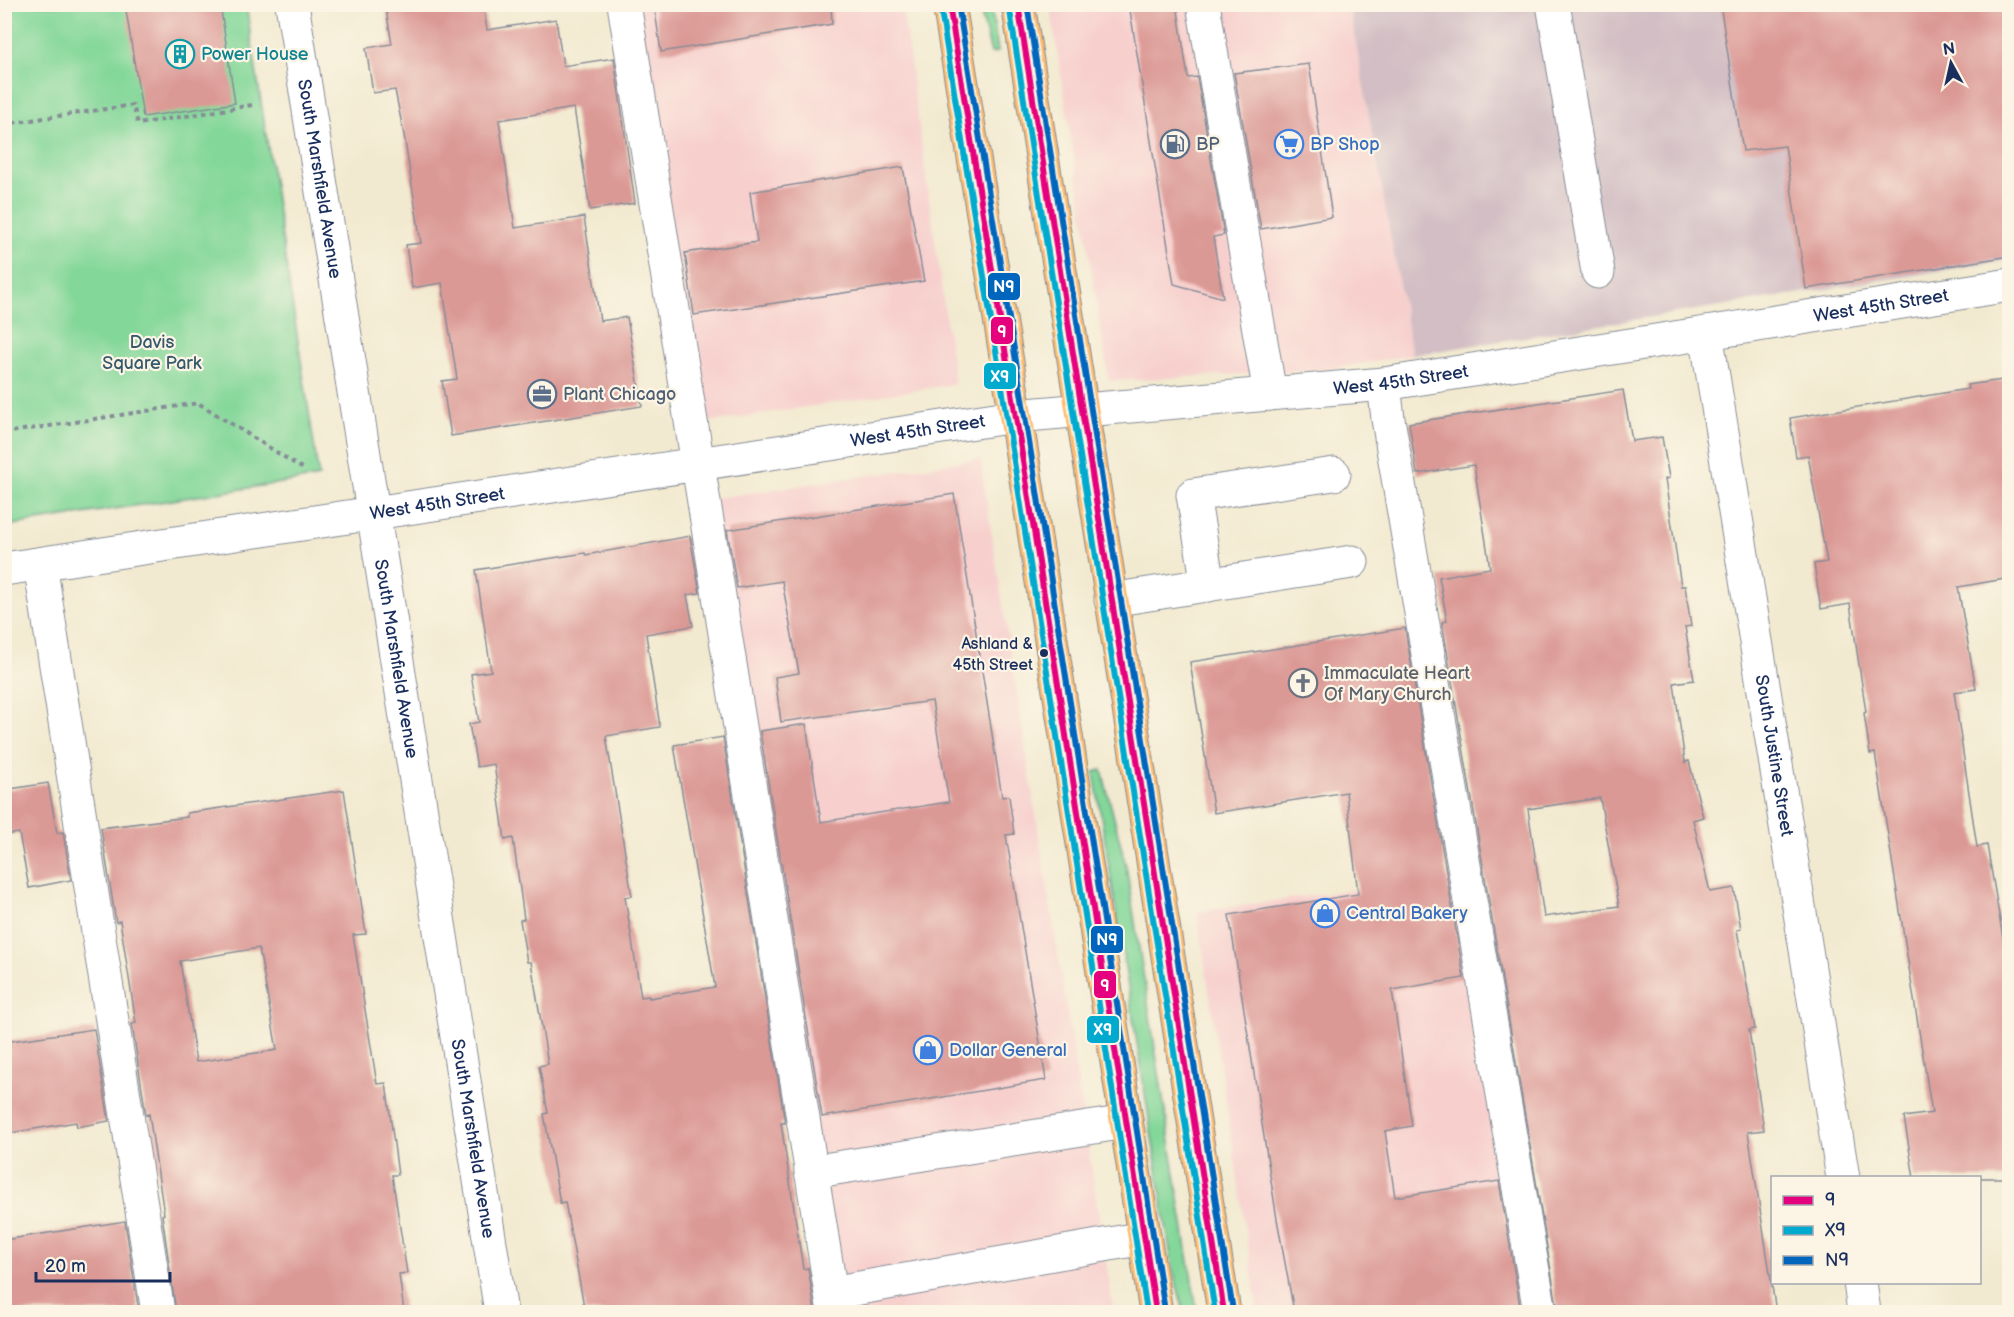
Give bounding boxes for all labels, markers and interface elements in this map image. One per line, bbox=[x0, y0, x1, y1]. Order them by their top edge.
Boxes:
north arrow bbox=[1921, 33, 1981, 93]
building icon: Power House bbox=[164, 38, 196, 70]
text: N bbox=[1942, 39, 1956, 60]
place label: Power House bbox=[201, 44, 309, 65]
street label: South Marshfield Avenue bbox=[294, 78, 346, 280]
fuel station icon: BP bbox=[1159, 128, 1191, 160]
supermarket icon: BP Shop bbox=[1273, 128, 1305, 160]
place label: BP bbox=[1196, 134, 1220, 155]
place label: BP Shop bbox=[1310, 134, 1380, 155]
line badge: N9 bbox=[987, 272, 1021, 301]
text: N9 bbox=[993, 278, 1015, 297]
street label: West 45th Street bbox=[1812, 284, 1950, 326]
line badge: 9 bbox=[990, 316, 1014, 345]
text: 9 bbox=[997, 323, 1007, 342]
park label: Davis Square Park bbox=[102, 332, 202, 374]
street label: West 45th Street bbox=[1332, 360, 1470, 399]
line badge: X9 bbox=[983, 362, 1017, 390]
text: X9 bbox=[991, 368, 1009, 387]
office icon: Plant Chicago bbox=[526, 378, 558, 410]
place label: Plant Chicago bbox=[563, 384, 676, 405]
street label: West 45th Street bbox=[849, 410, 987, 451]
street label: West 45th Street bbox=[368, 483, 506, 524]
street label: South Marshfield Avenue bbox=[370, 558, 423, 760]
place label: Ashland & 45th Street bbox=[952, 635, 1033, 675]
marker: Ashland & 45th Street bbox=[1038, 647, 1050, 659]
place label: Immaculate Heart Of Mary Church bbox=[1324, 663, 1470, 705]
church icon: Immaculate Heart Of Mary Church bbox=[1287, 667, 1319, 699]
street label: South Justine Street bbox=[1751, 673, 1798, 838]
shop icon: Central Bakery bbox=[1309, 897, 1341, 929]
place label: Central Bakery bbox=[1346, 903, 1468, 924]
line badge: N9 bbox=[1090, 925, 1124, 954]
text: N9 bbox=[1096, 931, 1118, 950]
line badge: 9 bbox=[1093, 970, 1117, 999]
text: 9 bbox=[1100, 977, 1110, 996]
line badge: X9 bbox=[1086, 1015, 1120, 1044]
text: X9 bbox=[1094, 1021, 1112, 1040]
shop icon: Dollar General bbox=[912, 1034, 944, 1066]
street label: South Marshfield Avenue bbox=[447, 1037, 500, 1240]
place label: Dollar General bbox=[949, 1040, 1067, 1061]
legend bbox=[1771, 1176, 1981, 1284]
text: 9 bbox=[1825, 1190, 1835, 1211]
text: X9 bbox=[1824, 1220, 1846, 1241]
scale bar bbox=[36, 1245, 170, 1283]
text: N9 bbox=[1825, 1250, 1849, 1271]
text: 20 m bbox=[45, 1256, 86, 1277]

